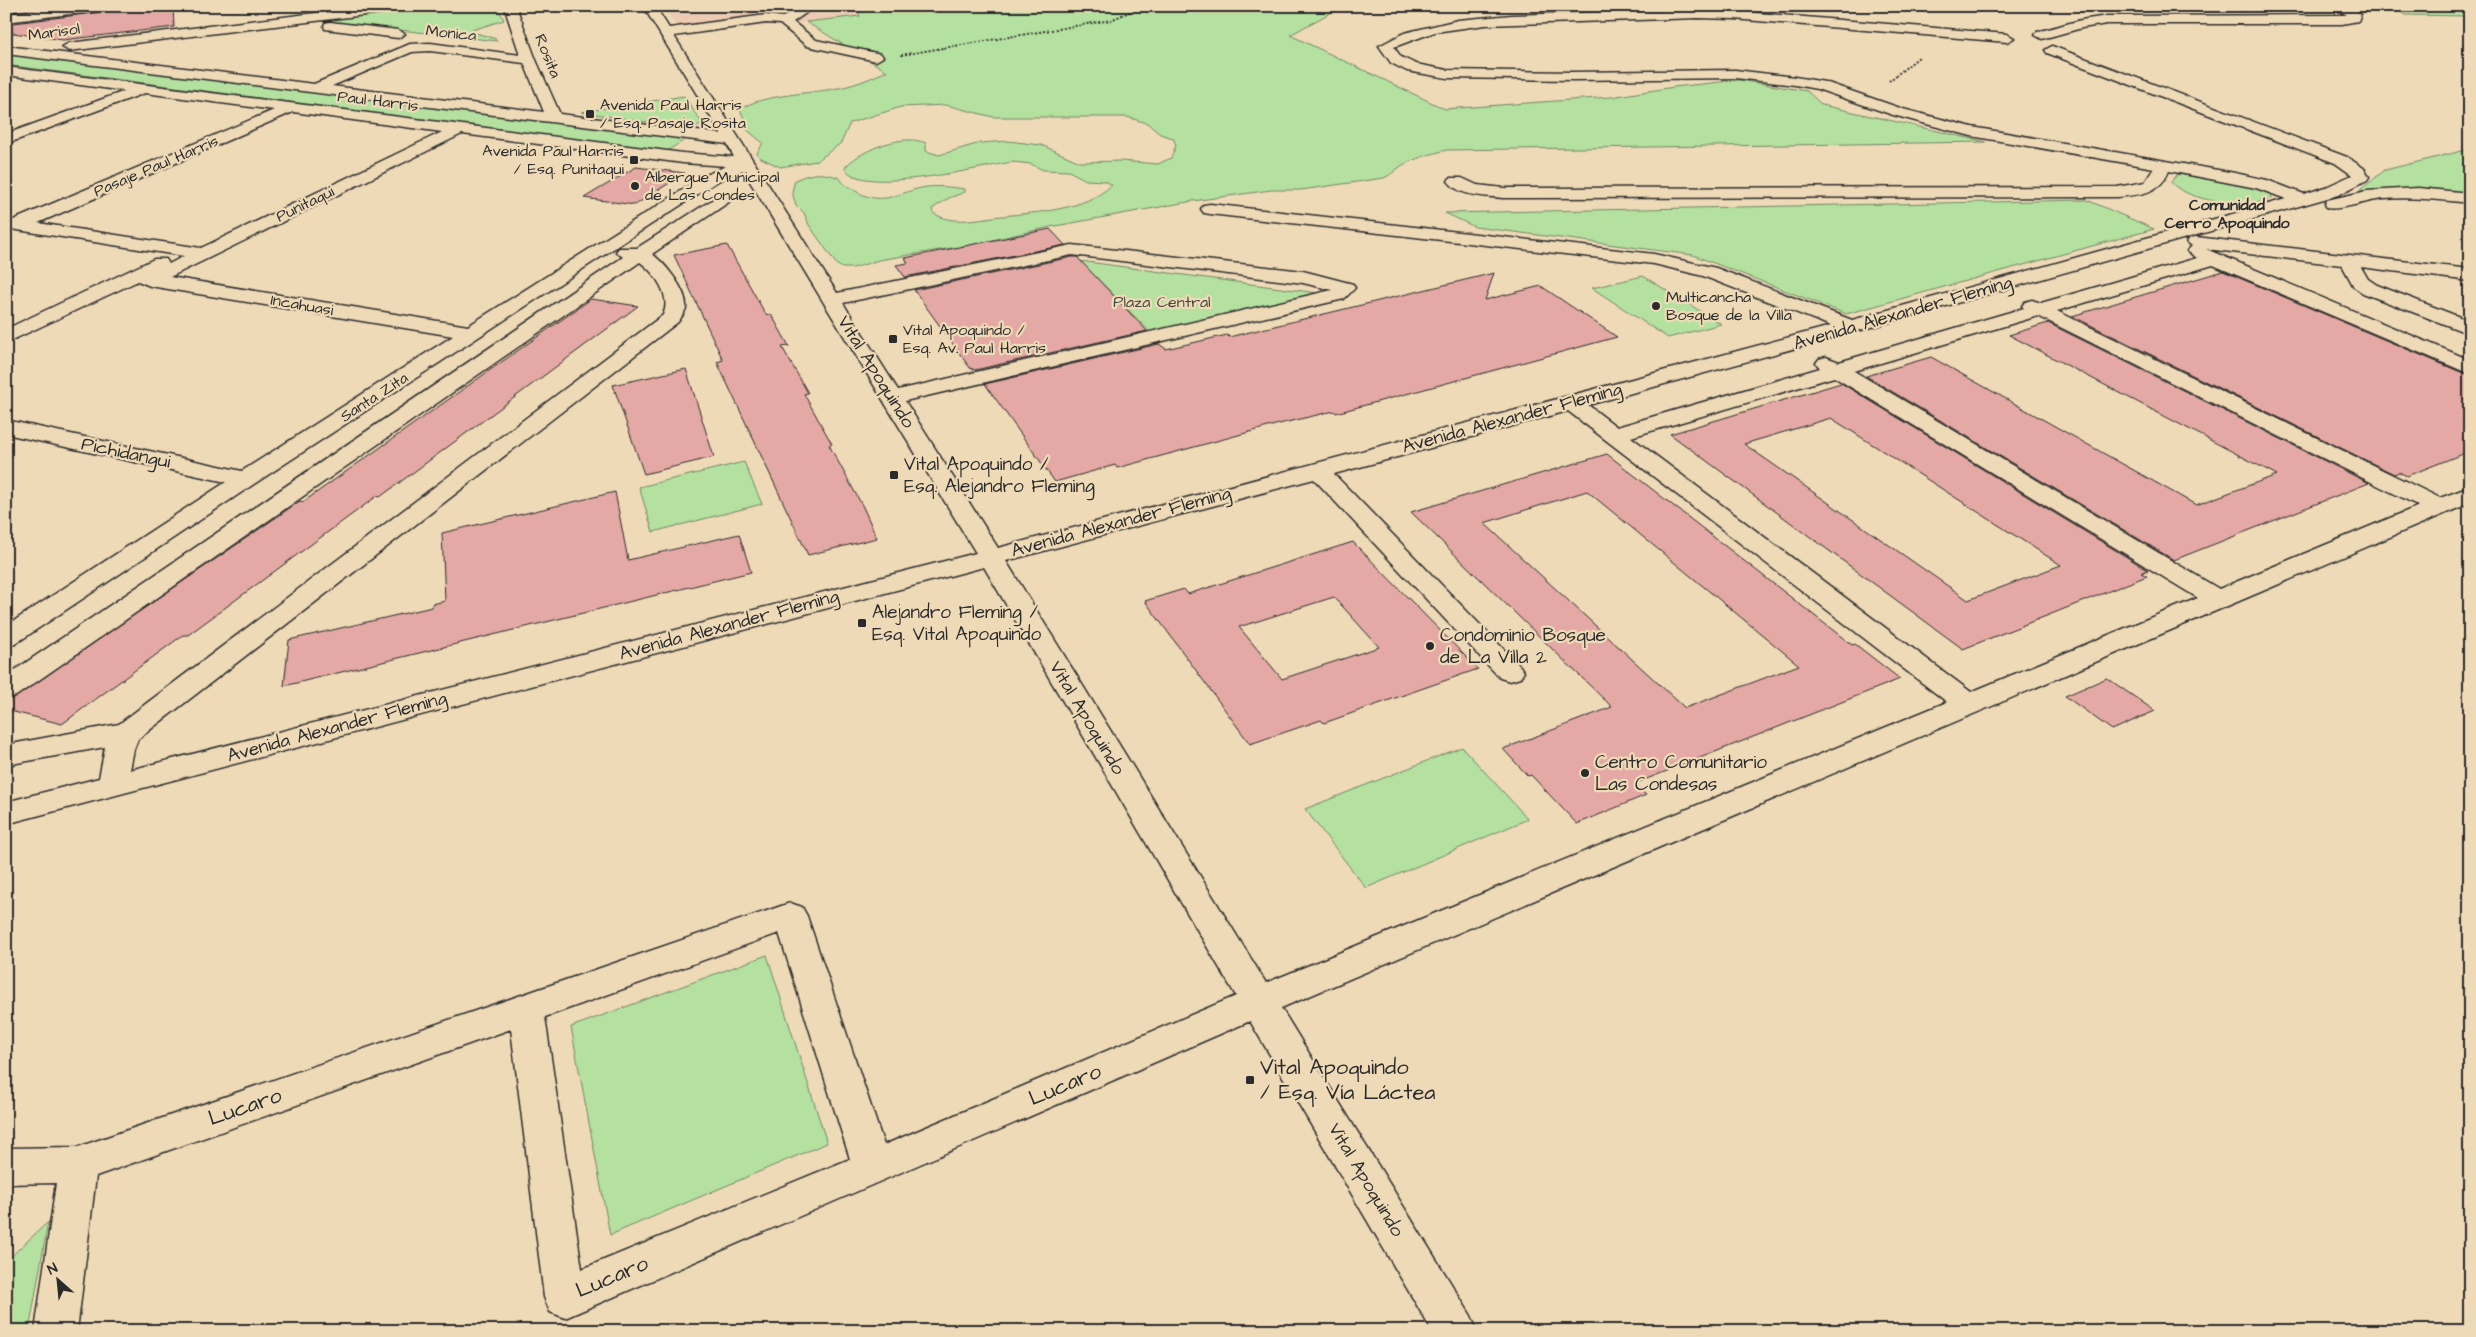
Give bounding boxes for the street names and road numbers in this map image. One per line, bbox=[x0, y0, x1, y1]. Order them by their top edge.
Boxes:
street label: Marisol bbox=[27, 17, 81, 47]
street label: Monica bbox=[425, 19, 477, 47]
street label: Rosita bbox=[529, 31, 567, 81]
street label: Paul Harris bbox=[336, 85, 420, 117]
street label: Pasaje Paul Harris bbox=[90, 130, 222, 202]
street label: Punitaqui bbox=[272, 180, 338, 228]
street label: Avenida Alexander Fleming bbox=[1790, 269, 2016, 358]
street label: Incahuasi bbox=[269, 289, 336, 321]
street label: Vital Apoquindo bbox=[831, 310, 922, 434]
street label: Santa Zita bbox=[336, 367, 412, 427]
street label: Avenida Alexander Fleming bbox=[1399, 376, 1625, 461]
street label: Pichidangui bbox=[79, 430, 173, 477]
street label: Avenida Alexander Fleming bbox=[1008, 480, 1234, 565]
street label: Avenida Alexander Fleming bbox=[616, 583, 842, 668]
street label: Vital Apoquindo bbox=[1042, 656, 1132, 780]
street label: Avenida Alexander Fleming bbox=[224, 685, 450, 770]
street label: Lucaro bbox=[1024, 1056, 1107, 1114]
street label: Lucaro bbox=[204, 1080, 287, 1134]
street label: Vital Apoquindo bbox=[1321, 1118, 1411, 1242]
street label: Lucaro bbox=[571, 1248, 654, 1306]

